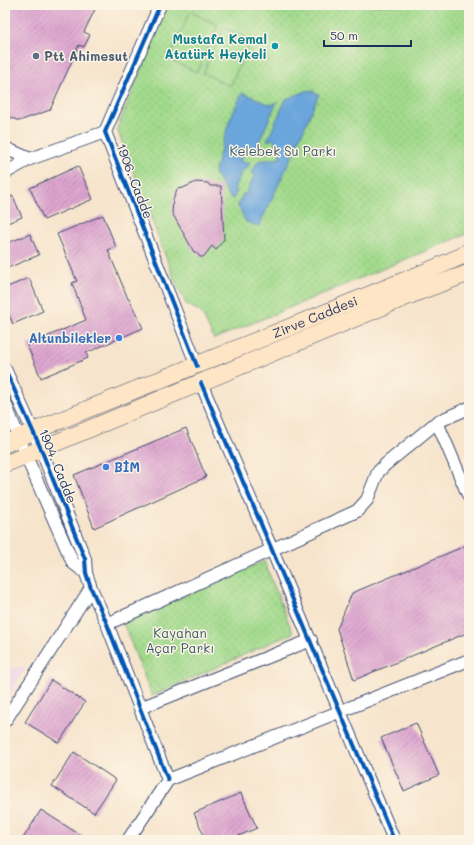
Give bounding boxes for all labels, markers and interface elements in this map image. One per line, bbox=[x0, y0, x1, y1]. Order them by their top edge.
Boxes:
scale bar bbox=[324, 22, 411, 48]
text: 50 m bbox=[330, 27, 358, 43]
place label: Mustafa Kemal Atatürk Heykeli bbox=[165, 30, 267, 63]
marker: Mustafa Kemal Atatürk Heykeli bbox=[270, 41, 280, 51]
place label: Ptt Ahimesut bbox=[44, 47, 128, 64]
marker: Ptt Ahimesut bbox=[31, 51, 41, 61]
street label: 1906. Cadde bbox=[113, 141, 158, 221]
park label: Kelebek Su Parkı bbox=[230, 142, 336, 159]
street label: Zirve Caddesi bbox=[270, 291, 360, 341]
place label: Altunbilekler bbox=[29, 329, 111, 346]
marker: Altunbilekler bbox=[114, 333, 124, 343]
street label: 1904. Cadde bbox=[36, 426, 81, 506]
place label: BİM bbox=[114, 458, 140, 475]
marker: BİM bbox=[101, 462, 111, 472]
park label: Kayahan Açar Parkı bbox=[146, 624, 214, 656]

